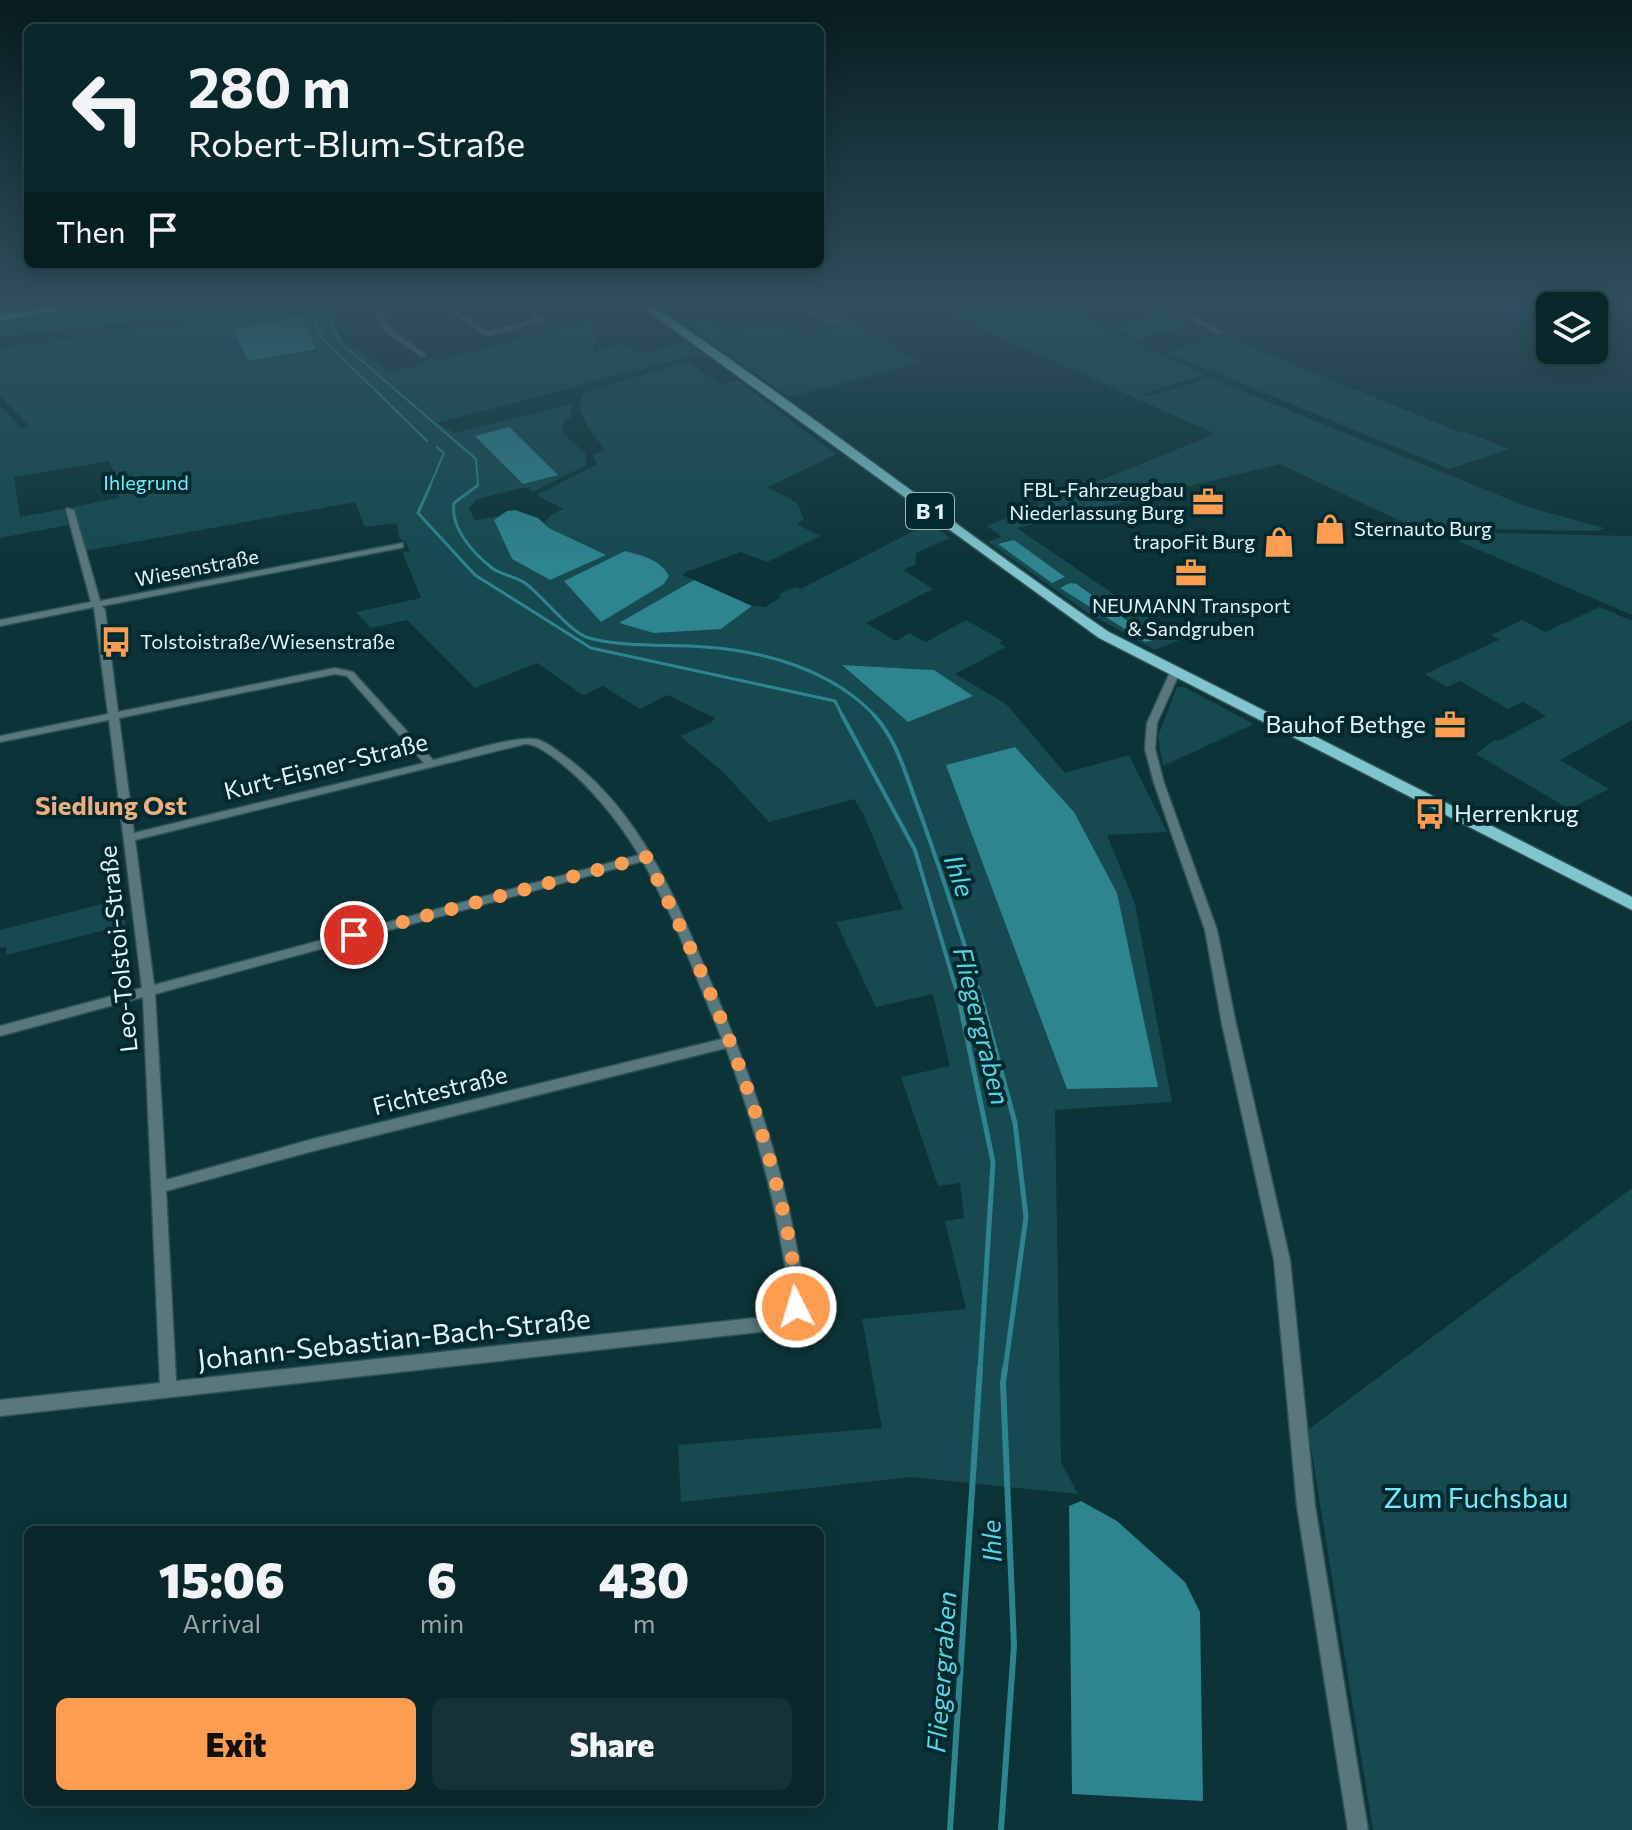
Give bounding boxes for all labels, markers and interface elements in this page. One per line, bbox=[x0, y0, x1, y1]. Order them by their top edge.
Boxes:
text: 280 m bbox=[188, 51, 351, 120]
icon: left bbox=[56, 56, 160, 160]
text: Robert-Blum-Straße bbox=[188, 120, 525, 164]
icon: arrive bbox=[141, 208, 185, 252]
text: Then bbox=[56, 212, 125, 249]
map controls bbox=[1536, 292, 1608, 364]
button: layers bbox=[1536, 292, 1608, 364]
park label: Ihlegrund bbox=[103, 470, 189, 494]
place label: FBL-Fahrzeugbau Niederlassung Burg bbox=[1009, 477, 1184, 524]
office icon: FBL-Fahrzeugbau Niederlassung Burg bbox=[1191, 485, 1225, 519]
road number: B 1 bbox=[906, 493, 954, 529]
shop icon: Sternauto Burg bbox=[1313, 512, 1347, 546]
place label: Sternauto Burg bbox=[1354, 516, 1492, 540]
shop icon: trapoFit Burg bbox=[1262, 525, 1296, 559]
place label: trapoFit Burg bbox=[1133, 529, 1255, 553]
street label: Wiesenstraße bbox=[133, 543, 261, 591]
office icon: NEUMANN Transport & Sandgruben bbox=[1174, 556, 1208, 590]
place label: NEUMANN Transport & Sandgruben bbox=[1092, 593, 1290, 640]
bus stop icon: Tolstoistraße/Wiesenstraße bbox=[99, 625, 133, 659]
place label: Tolstoistraße/Wiesenstraße bbox=[140, 629, 395, 653]
office icon: Bauhof Bethge bbox=[1433, 708, 1467, 742]
place label: Bauhof Bethge bbox=[1266, 709, 1426, 738]
street label: Kurt-Eisner-Straße bbox=[221, 726, 431, 805]
district label: Siedlung Ost bbox=[35, 789, 187, 820]
bus stop icon: Herrenkrug bbox=[1413, 797, 1447, 831]
place label: Herrenkrug bbox=[1454, 798, 1579, 827]
street label: Leo-Tolstoi-Straße bbox=[92, 844, 143, 1054]
water label: Ihle bbox=[939, 850, 982, 901]
pin bbox=[320, 901, 388, 969]
icon: arrive bbox=[332, 913, 376, 957]
water label: Fliegergraben bbox=[948, 943, 1017, 1108]
street label: Fichtestraße bbox=[369, 1059, 510, 1120]
position arrow bbox=[754, 1265, 838, 1349]
street label: Johann-Sebastian-Bach-Straße bbox=[196, 1300, 592, 1376]
park label: Zum Fuchsbau bbox=[1384, 1480, 1569, 1514]
water label: Ihle bbox=[974, 1519, 1007, 1563]
text: 15:06 bbox=[159, 1549, 285, 1608]
text: 6 bbox=[427, 1549, 457, 1608]
text: 430 bbox=[599, 1549, 689, 1608]
water label: Fliegergraben bbox=[919, 1590, 962, 1754]
text: Arrival bbox=[183, 1607, 261, 1638]
text: min bbox=[420, 1607, 464, 1638]
text: m bbox=[633, 1607, 655, 1638]
button: Exit bbox=[56, 1698, 416, 1790]
button: Share bbox=[432, 1698, 792, 1790]

